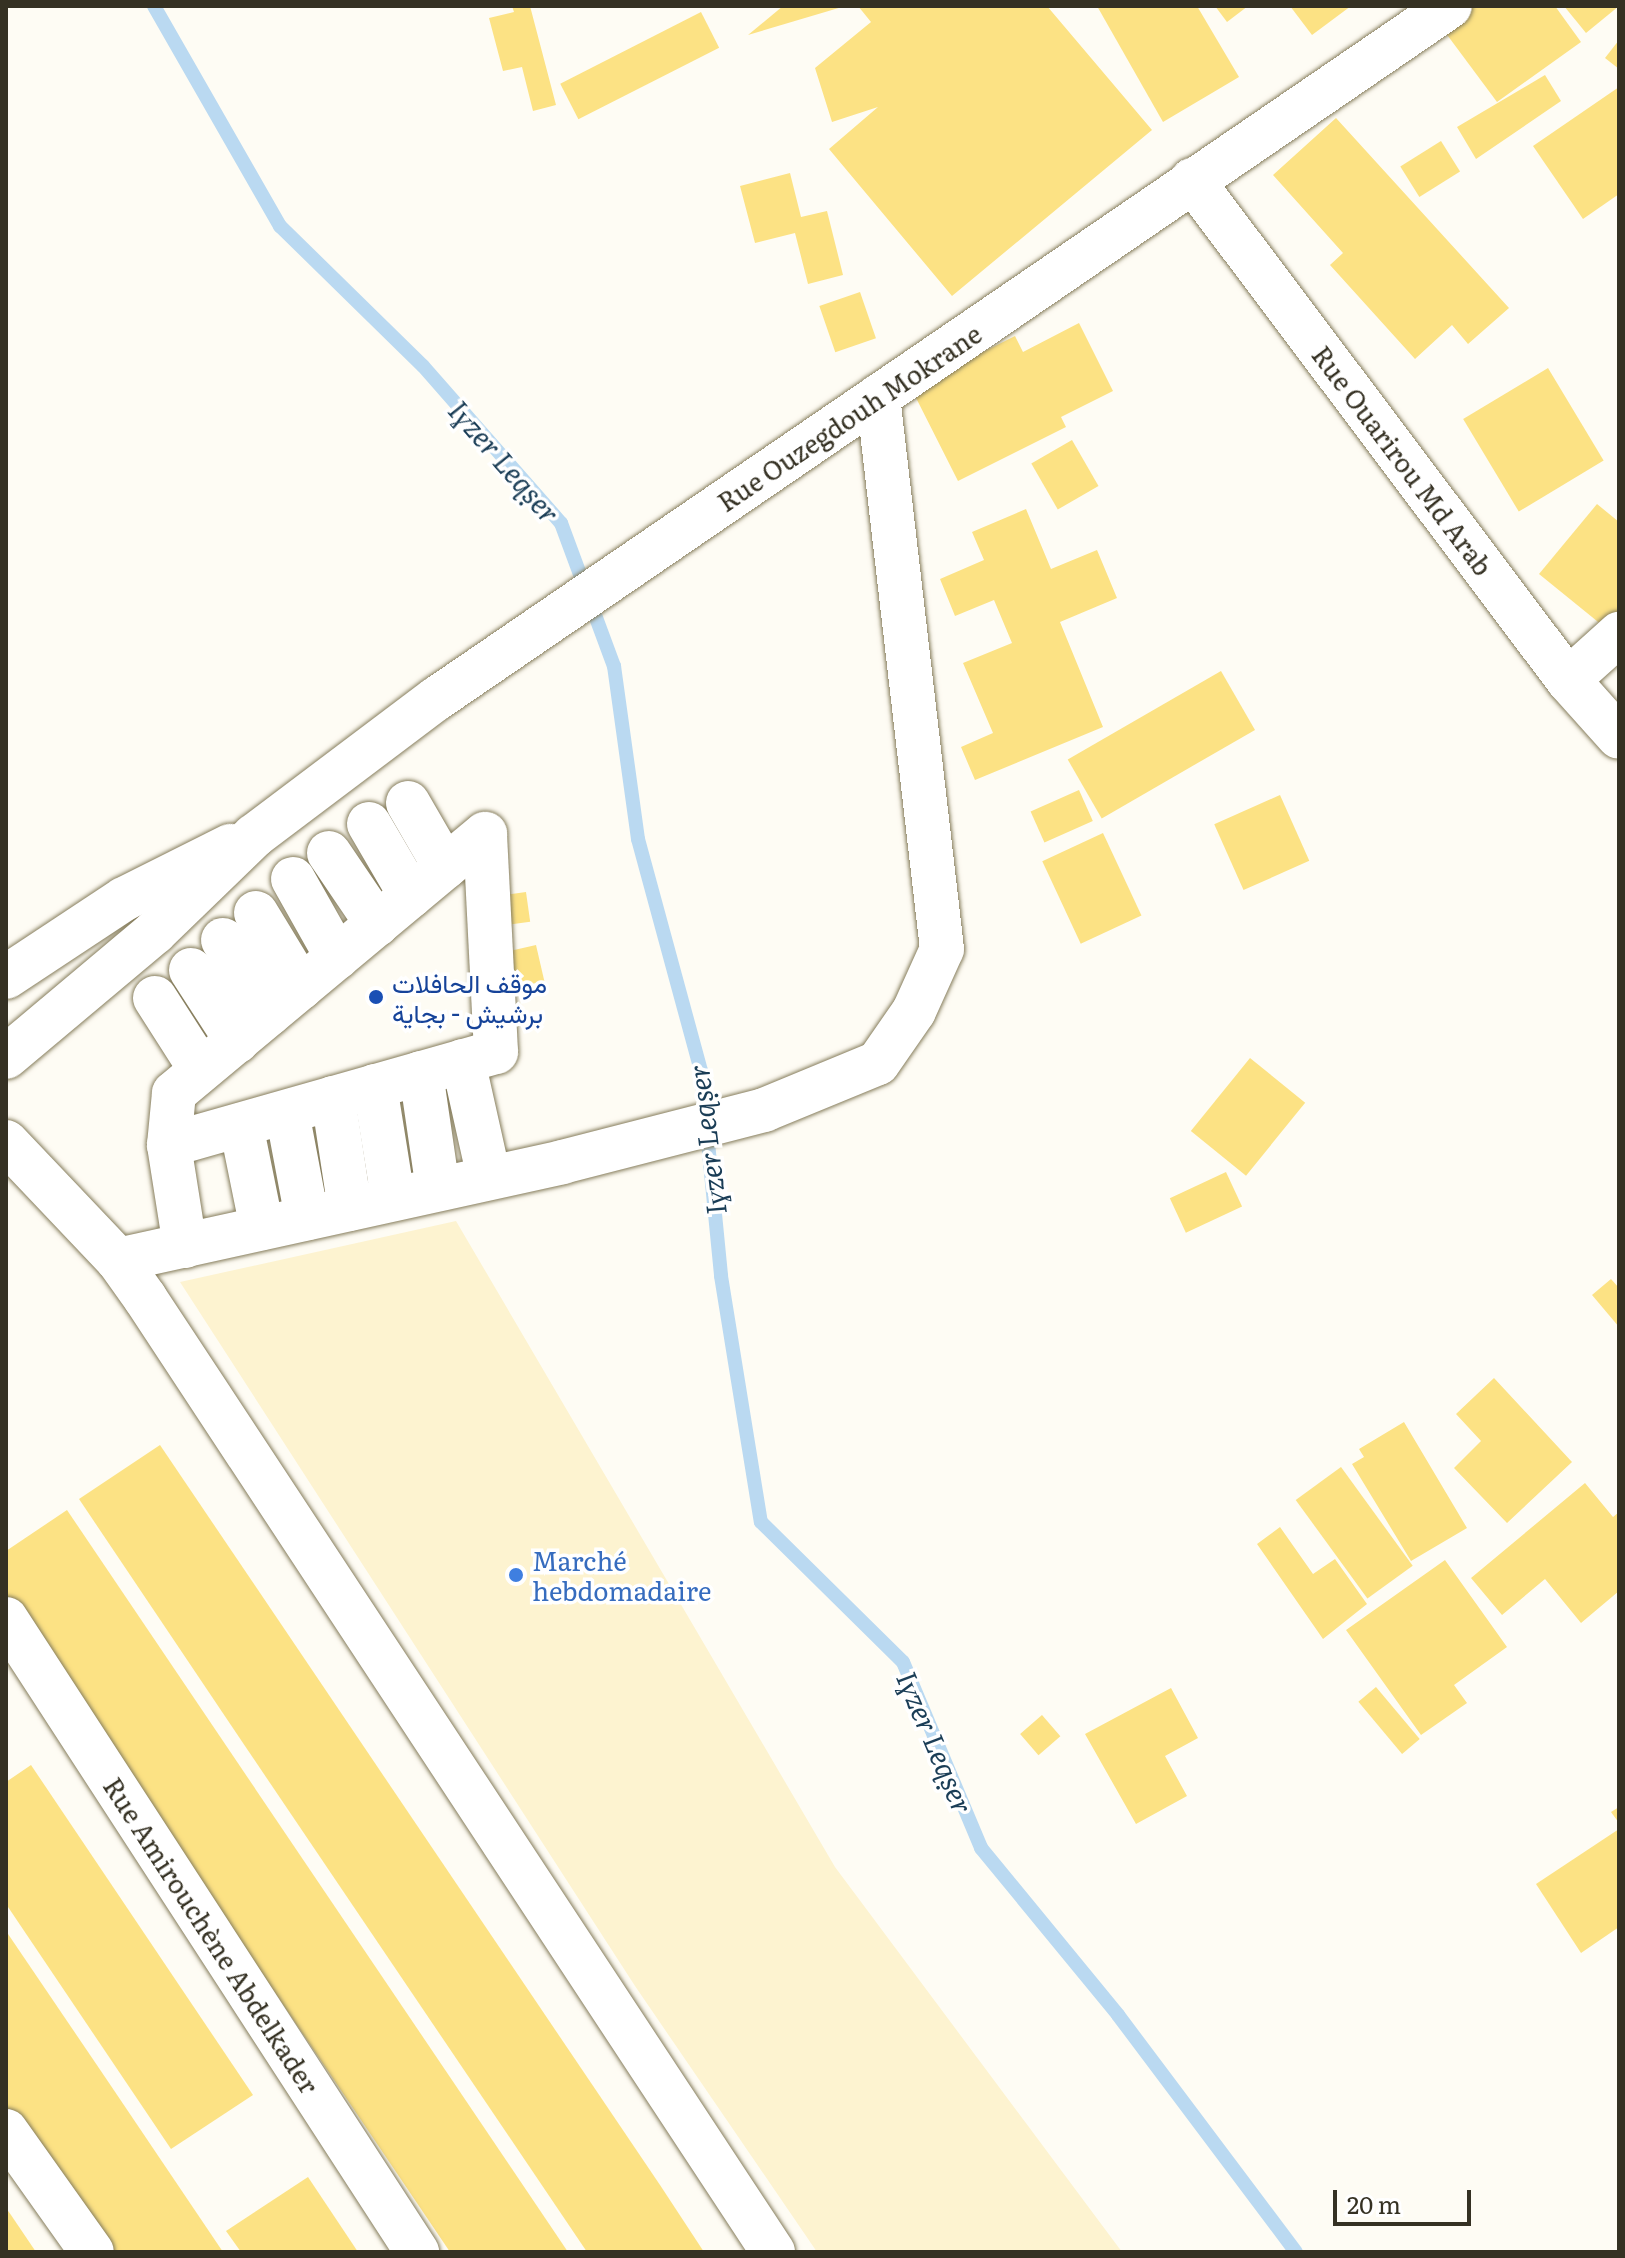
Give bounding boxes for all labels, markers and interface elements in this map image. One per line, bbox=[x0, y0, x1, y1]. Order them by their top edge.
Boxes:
street label: Rue Ouzegdouh Mokrane bbox=[711, 317, 987, 517]
street label: Rue Ouarirou Md Arab bbox=[1307, 339, 1499, 581]
water label: Iɣzer Leqṣer bbox=[443, 393, 567, 529]
place label: موقف الحافلات برشيش - بجاية bbox=[392, 966, 547, 1028]
marker: موقف الحافلات برشيش - بجاية bbox=[367, 988, 385, 1006]
water label: Iɣzer Leqṣer bbox=[680, 1063, 732, 1217]
place label: Marché hebdomadaire bbox=[532, 1544, 711, 1606]
marker: Marché hebdomadaire bbox=[507, 1566, 525, 1584]
water label: Iɣzer Leqṣer bbox=[891, 1666, 981, 1818]
street label: Rue Amirouchène Abdelkader bbox=[98, 1771, 326, 2099]
scale bar bbox=[1337, 2174, 1475, 2224]
text: 20 m bbox=[1347, 2186, 1401, 2221]

